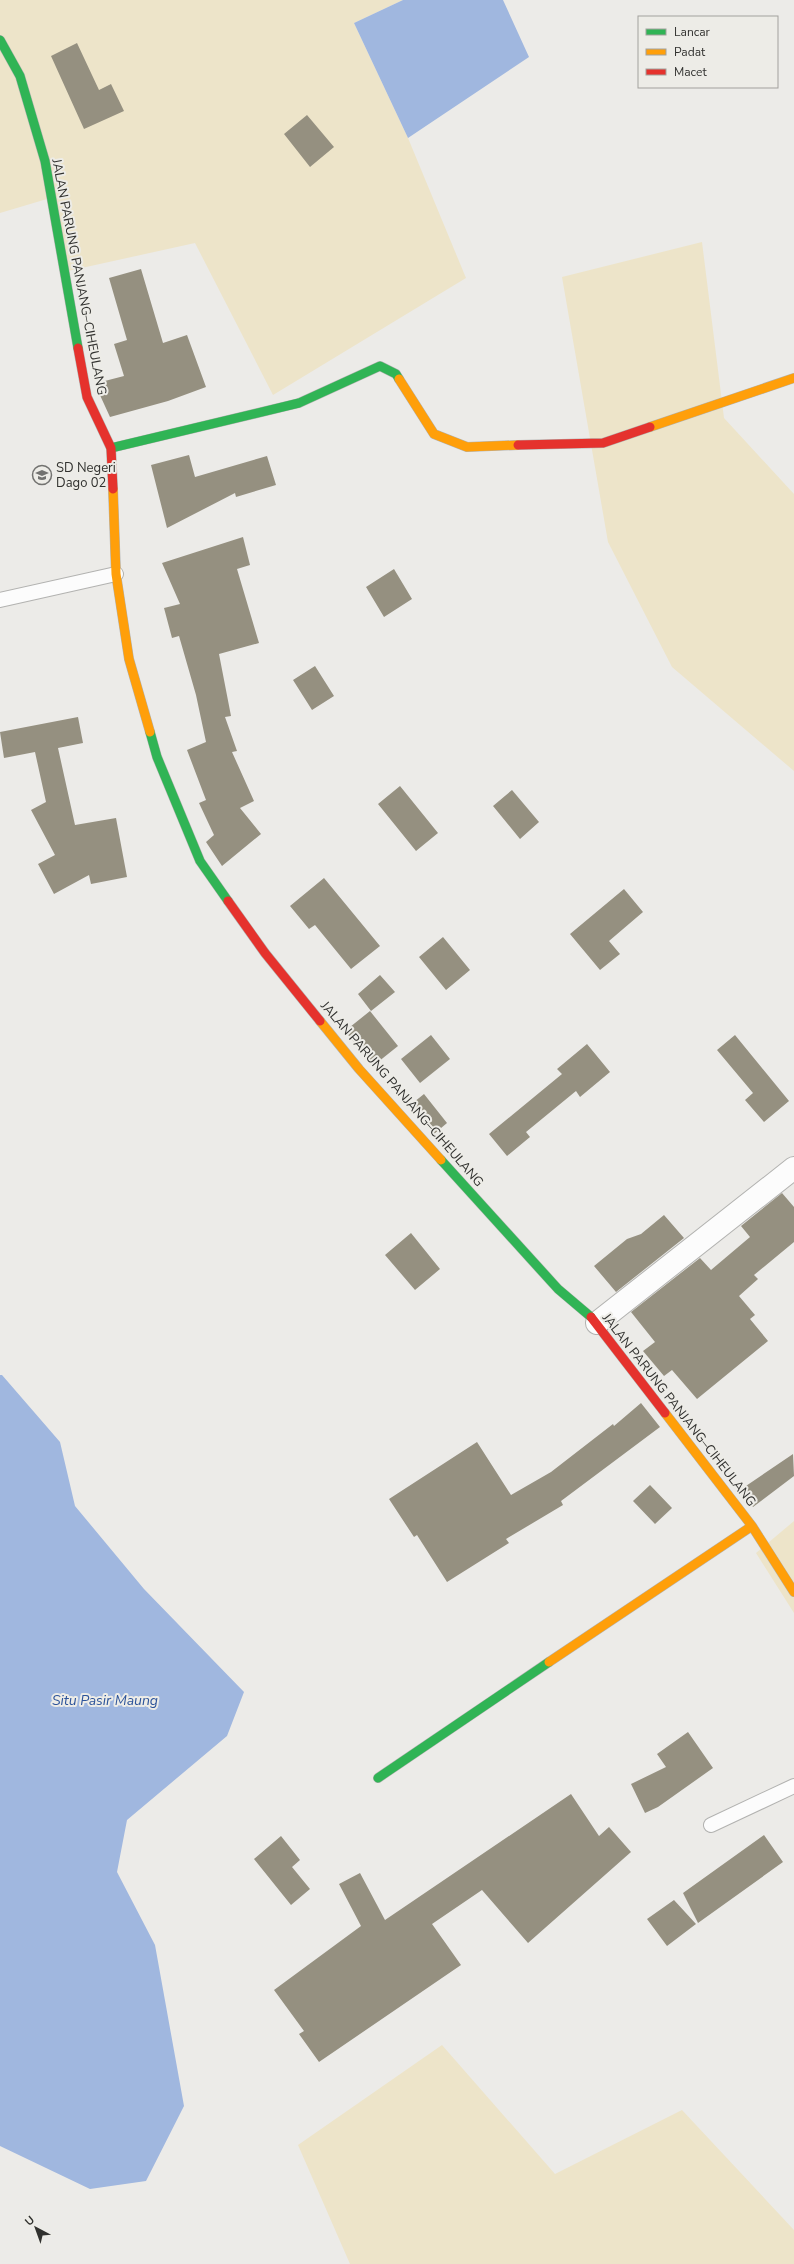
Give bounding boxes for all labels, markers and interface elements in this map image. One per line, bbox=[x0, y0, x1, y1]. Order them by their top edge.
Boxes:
legend bbox=[638, 16, 778, 88]
text: Lancar bbox=[674, 24, 711, 40]
text: Padat bbox=[674, 44, 706, 60]
text: Macet bbox=[674, 64, 707, 80]
street label: JALAN PARUNG PANJANG–CIHEULANG bbox=[47, 156, 111, 397]
place label: SD Negeri Dago 02 bbox=[56, 459, 116, 492]
school or university icon: SD Negeri Dago 02 bbox=[31, 464, 53, 486]
street label: JALAN PARUNG PANJANG–CIHEULANG bbox=[316, 997, 488, 1191]
street label: JALAN PARUNG PANJANG–CIHEULANG bbox=[597, 1309, 760, 1510]
water label: Situ Pasir Maung bbox=[52, 1691, 158, 1710]
north arrow bbox=[16, 2208, 56, 2248]
text: U bbox=[22, 2213, 38, 2229]

